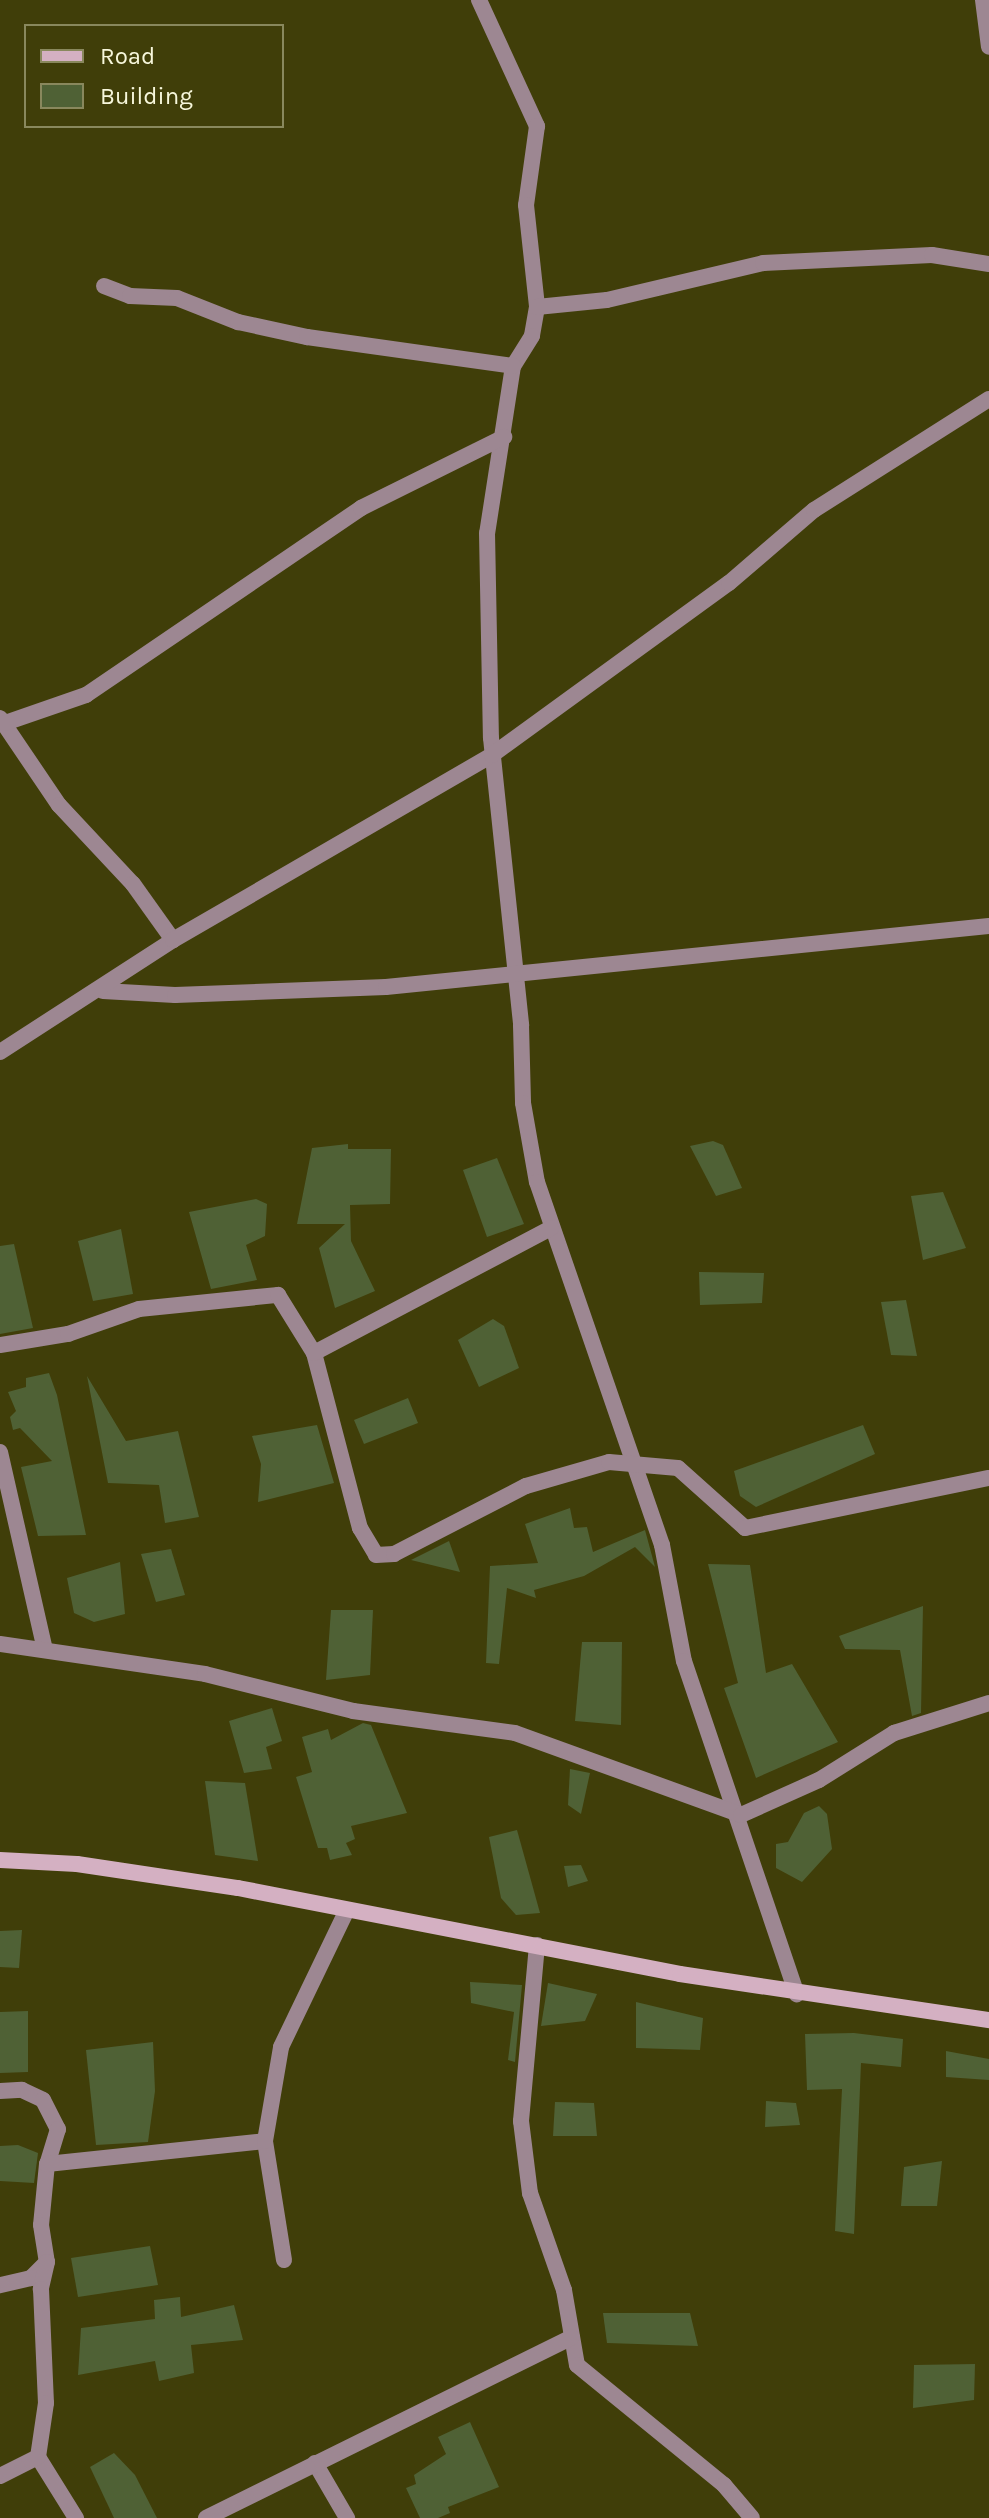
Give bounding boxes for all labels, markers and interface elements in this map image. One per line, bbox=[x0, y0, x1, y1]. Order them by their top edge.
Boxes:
legend bbox=[24, 24, 284, 128]
text: Road bbox=[100, 42, 155, 70]
text: Building bbox=[100, 82, 193, 110]

